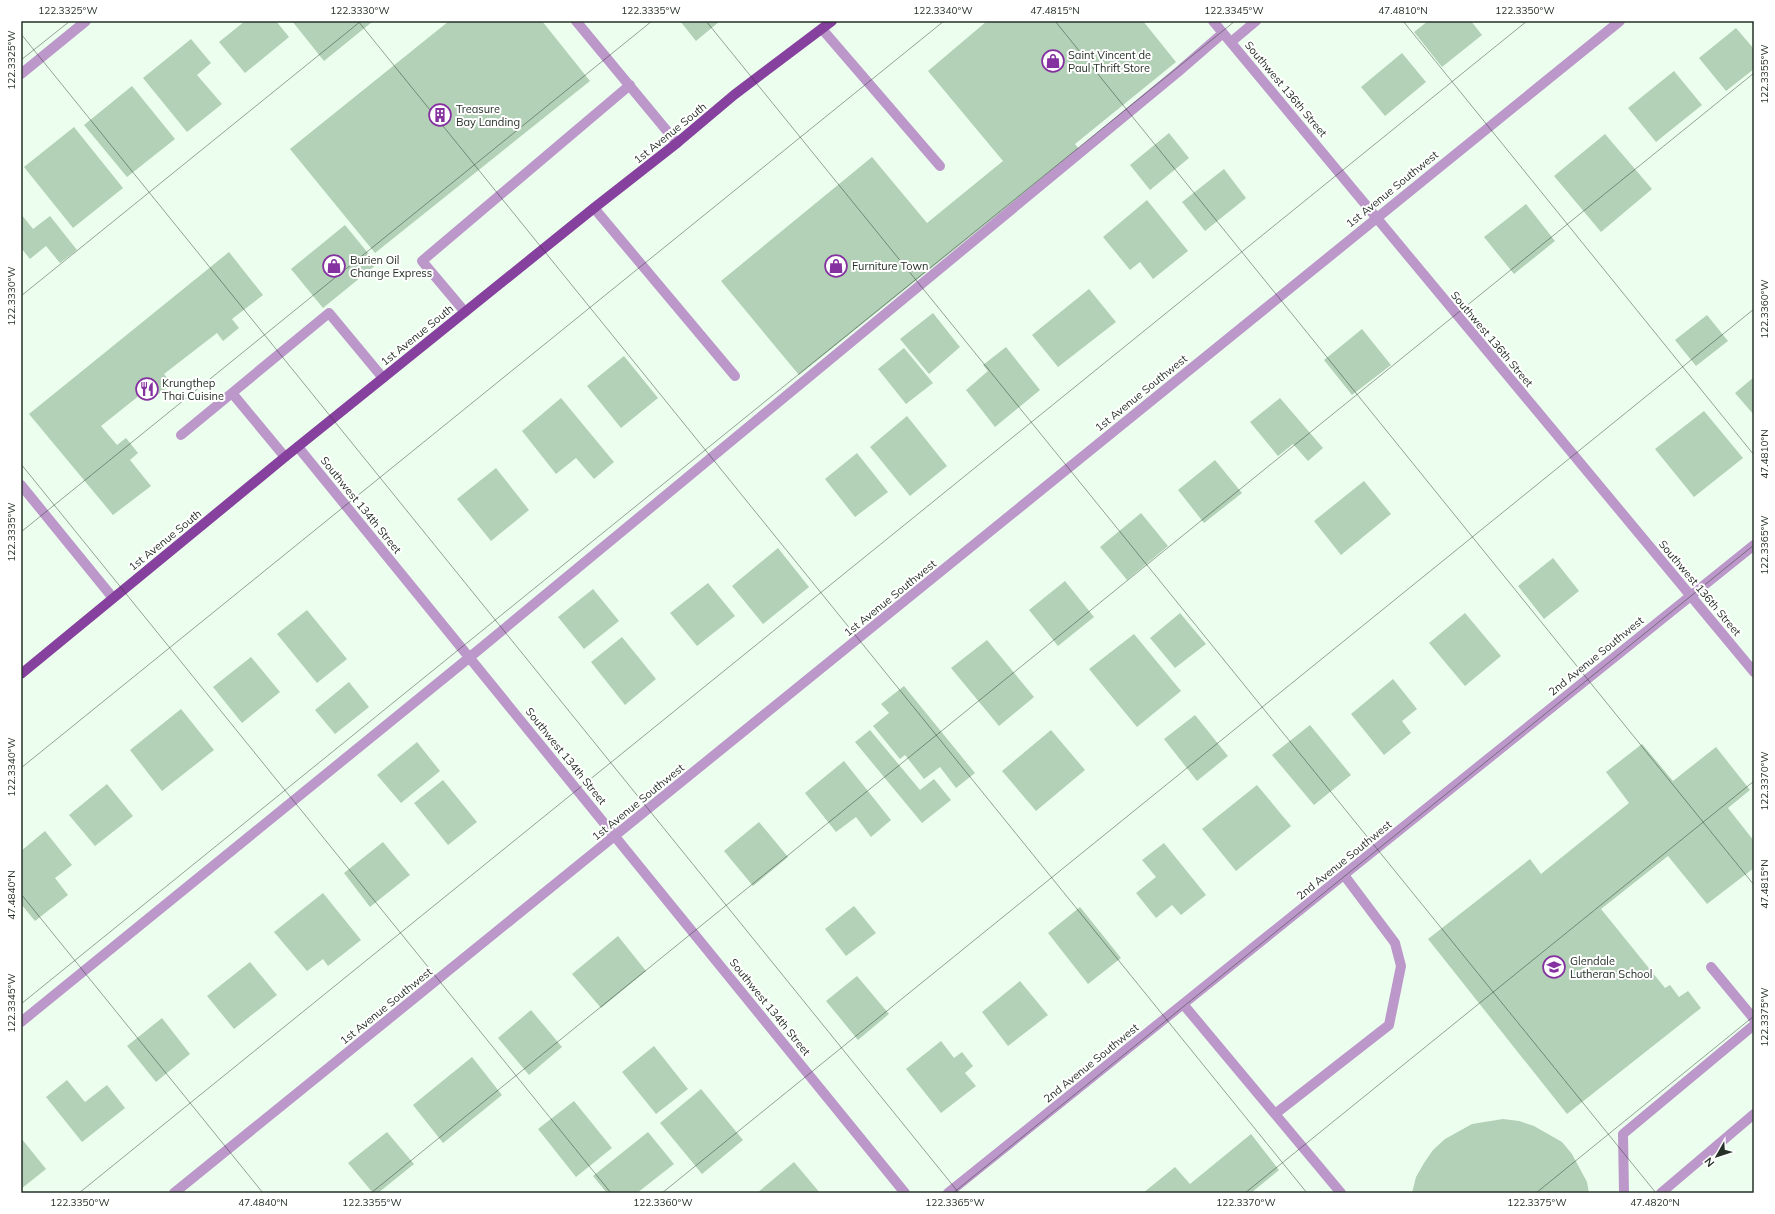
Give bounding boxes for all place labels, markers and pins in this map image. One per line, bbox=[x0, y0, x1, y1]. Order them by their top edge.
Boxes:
shop icon: Saint Vincent de Paul Thrift Store bbox=[1040, 48, 1066, 74]
place label: Saint Vincent de Paul Thrift Store bbox=[1068, 48, 1151, 75]
building icon: Treasure Bay Landing bbox=[427, 102, 453, 128]
place label: Treasure Bay Landing bbox=[456, 102, 520, 129]
shop icon: Burien Oil Change Express bbox=[321, 253, 347, 279]
place label: Burien Oil Change Express bbox=[350, 253, 432, 280]
shop icon: Furniture Town bbox=[823, 253, 849, 279]
place label: Furniture Town bbox=[852, 259, 928, 273]
restaurant icon: Krungthep Thai Cuisine bbox=[134, 376, 160, 402]
place label: Krungthep Thai Cuisine bbox=[162, 376, 224, 403]
school or university icon: Glendale Lutheran School bbox=[1541, 954, 1567, 980]
place label: Glendale Lutheran School bbox=[1570, 954, 1652, 981]

